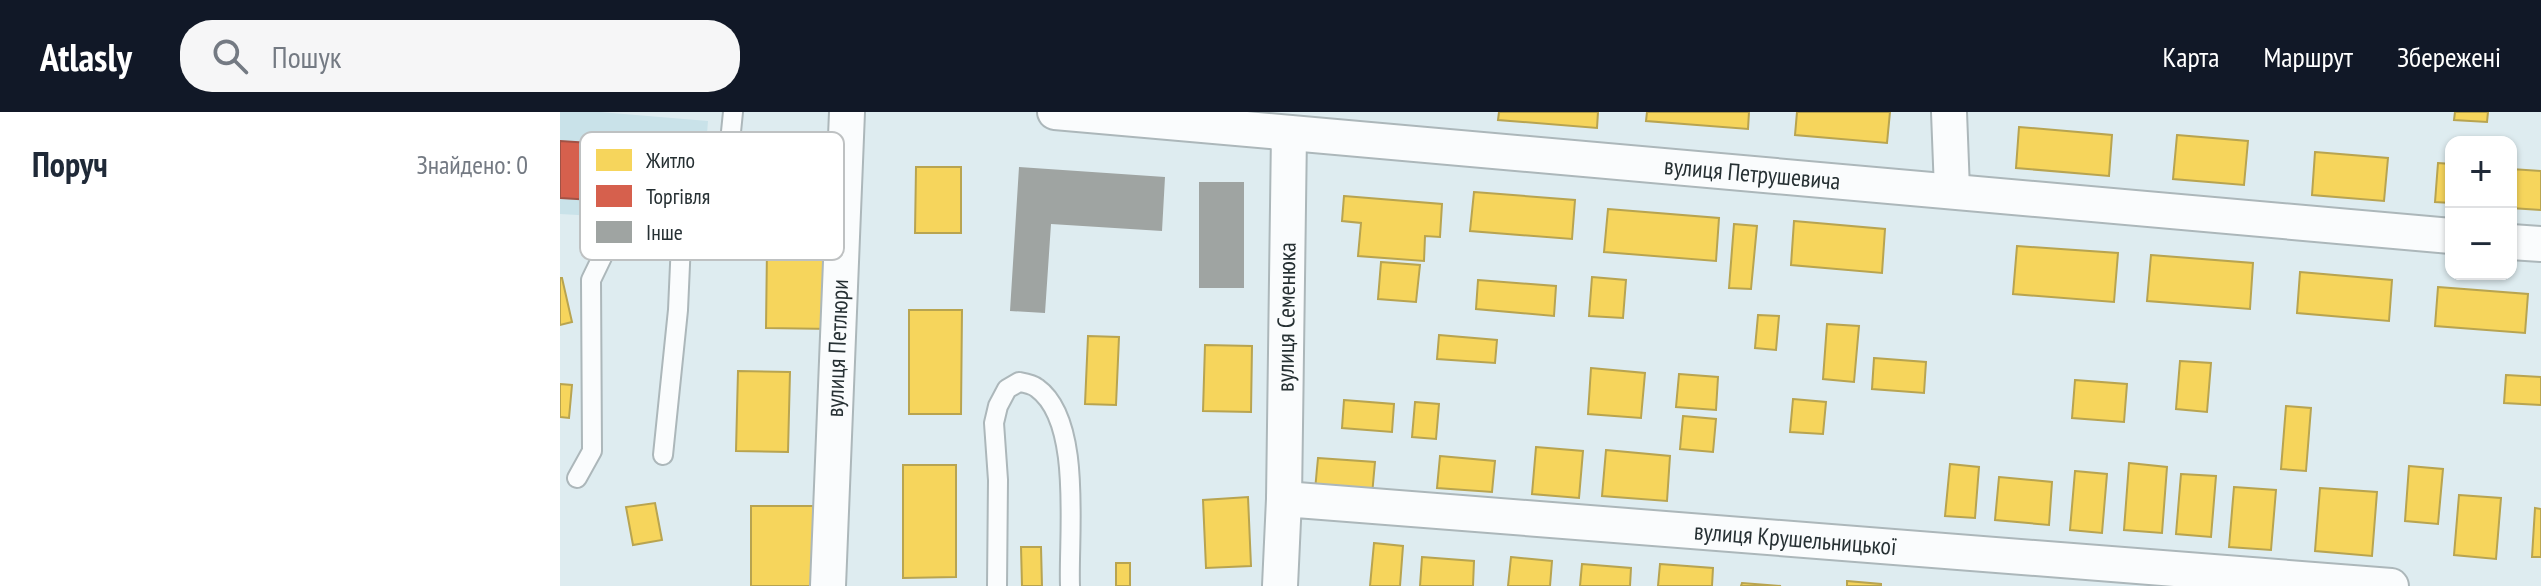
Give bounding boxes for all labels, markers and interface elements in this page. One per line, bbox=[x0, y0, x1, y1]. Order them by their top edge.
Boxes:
search box bbox=[180, 20, 740, 92]
text: Atlasly bbox=[40, 32, 132, 81]
icon: search bbox=[208, 34, 252, 78]
text: Пошук bbox=[272, 37, 341, 76]
text: Карта bbox=[2163, 38, 2220, 75]
text: Маршрут bbox=[2264, 38, 2353, 75]
text: Збережені bbox=[2397, 38, 2501, 75]
legend bbox=[580, 132, 844, 260]
map controls bbox=[2445, 136, 2517, 280]
button: + bbox=[2445, 136, 2517, 208]
text: Поруч bbox=[32, 142, 108, 186]
text: Житло bbox=[645, 146, 695, 174]
text: Знайдено: 0 bbox=[416, 148, 528, 181]
street label: вулиця Петрушевича bbox=[1663, 150, 1842, 197]
text: Торгівля bbox=[646, 182, 710, 210]
button: − bbox=[2445, 208, 2517, 280]
text: Інше bbox=[646, 218, 683, 246]
street label: вулиця Семенюка bbox=[1269, 242, 1303, 392]
street label: вулиця Петлюри bbox=[819, 278, 855, 418]
street label: вулиця Крушельницької bbox=[1693, 515, 1898, 562]

